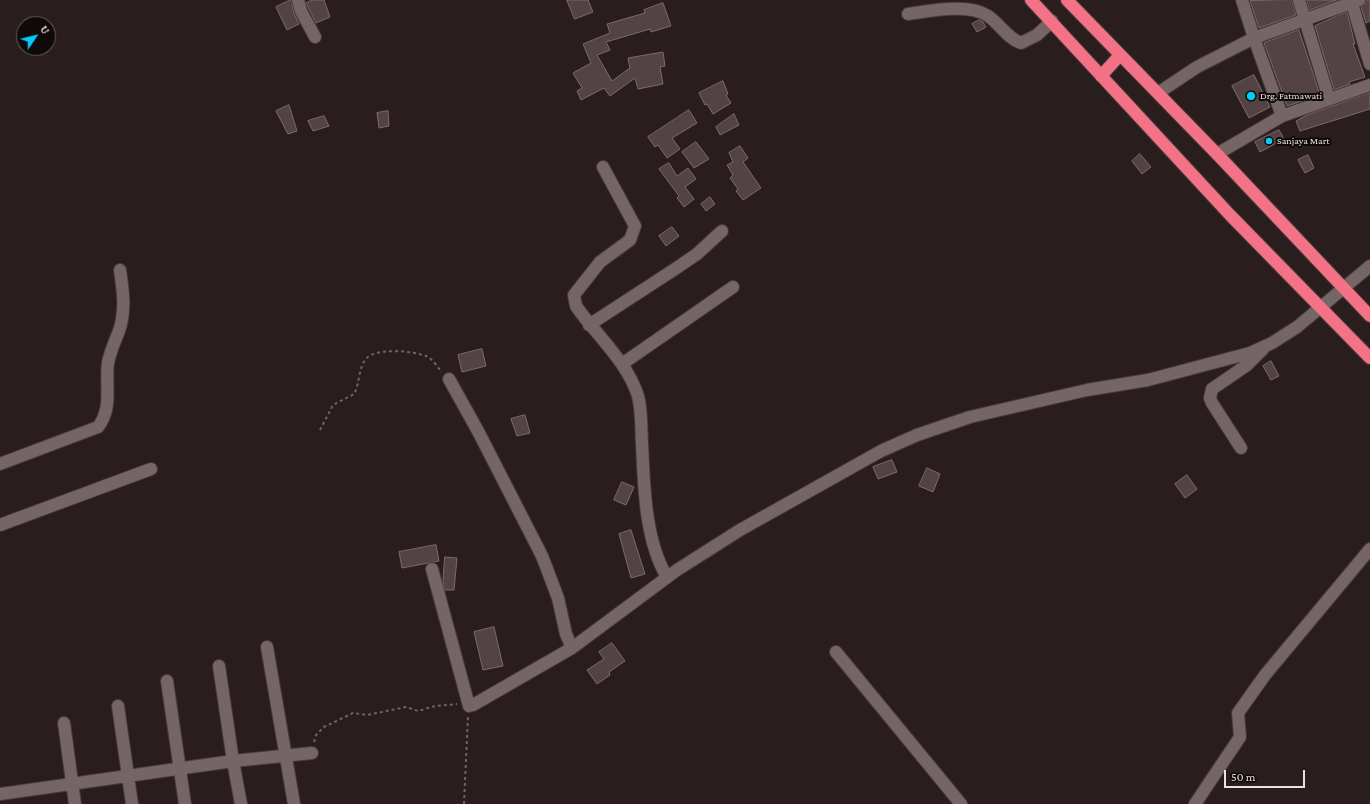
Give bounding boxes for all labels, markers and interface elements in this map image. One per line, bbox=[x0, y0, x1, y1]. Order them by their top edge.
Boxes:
north arrow bbox=[16, 16, 56, 56]
text: U bbox=[38, 23, 52, 36]
marker: Drg. Fatmawati bbox=[1245, 90, 1257, 102]
place label: Drg. Fatmawati bbox=[1260, 90, 1322, 102]
place label: Sanjaya Mart bbox=[1277, 135, 1330, 147]
marker: Sanjaya Mart bbox=[1264, 136, 1274, 146]
scale bar bbox=[1226, 762, 1307, 788]
text: 50 m bbox=[1231, 770, 1255, 784]

